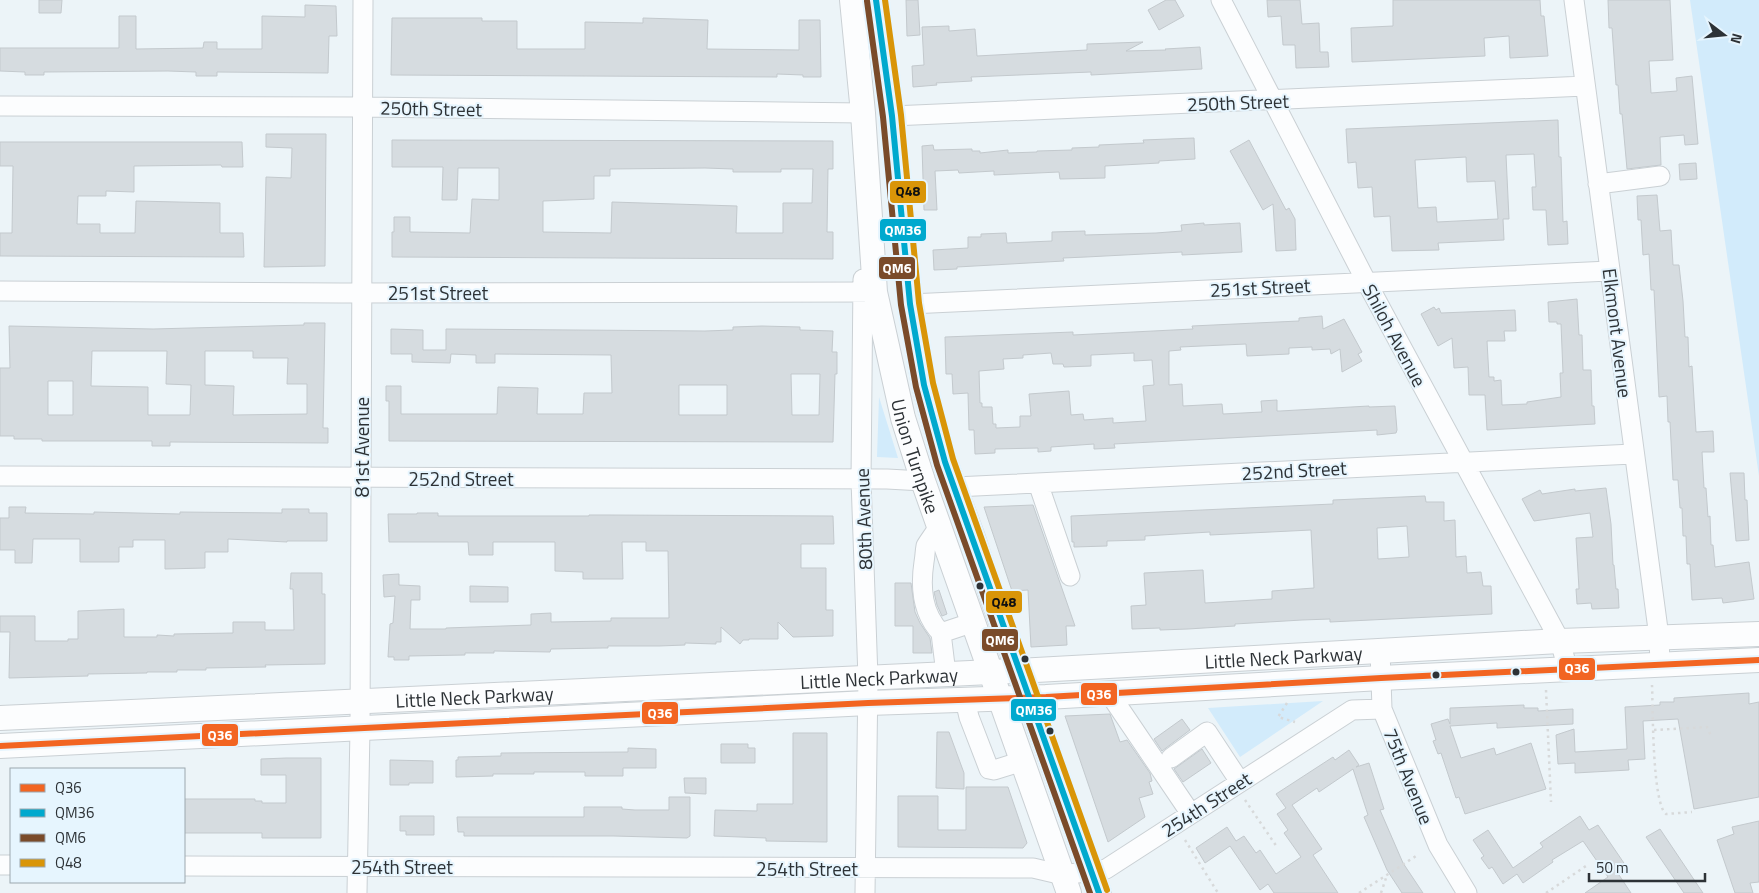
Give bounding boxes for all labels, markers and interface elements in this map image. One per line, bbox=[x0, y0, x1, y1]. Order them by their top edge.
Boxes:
north arrow bbox=[1699, 10, 1749, 60]
text: N bbox=[1726, 31, 1748, 46]
street label: 250th Street bbox=[1187, 86, 1290, 118]
street label: 250th Street bbox=[380, 93, 483, 123]
line badge: Q48 bbox=[889, 180, 927, 204]
text: Q48 bbox=[896, 180, 921, 201]
line badge: QM36 bbox=[879, 218, 927, 242]
text: QM36 bbox=[885, 219, 922, 240]
line badge: QM6 bbox=[878, 256, 916, 280]
text: QM6 bbox=[883, 257, 912, 278]
street label: Elkmont Avenue bbox=[1596, 267, 1640, 399]
street label: 251st Street bbox=[1209, 270, 1311, 304]
street label: 251st Street bbox=[388, 278, 489, 307]
street label: Shiloh Avenue bbox=[1356, 278, 1434, 392]
street label: Union Turnpike bbox=[885, 396, 948, 517]
street label: 81st Avenue bbox=[347, 397, 376, 497]
street label: 252nd Street bbox=[1241, 453, 1348, 487]
street label: 252nd Street bbox=[408, 464, 514, 493]
street label: 80th Avenue bbox=[847, 468, 879, 570]
unlabelled marker bbox=[975, 581, 985, 591]
line badge: Q48 bbox=[985, 590, 1023, 614]
text: Q48 bbox=[992, 591, 1017, 612]
line badge: QM6 bbox=[981, 628, 1019, 652]
text: QM6 bbox=[986, 629, 1015, 650]
street label: Little Neck Parkway bbox=[1204, 637, 1363, 675]
unlabelled marker bbox=[1020, 654, 1030, 664]
line badge: Q36 bbox=[1558, 657, 1596, 681]
text: Q36 bbox=[1565, 657, 1590, 678]
street label: Little Neck Parkway bbox=[799, 659, 959, 695]
unlabelled marker bbox=[1511, 667, 1521, 677]
unlabelled marker bbox=[1431, 670, 1441, 680]
street label: Little Neck Parkway bbox=[395, 678, 554, 714]
line badge: Q36 bbox=[1080, 682, 1118, 706]
text: Q36 bbox=[1087, 683, 1112, 704]
line badge: QM36 bbox=[1010, 698, 1057, 722]
text: QM36 bbox=[1016, 699, 1053, 720]
line badge: Q36 bbox=[641, 701, 679, 725]
text: Q36 bbox=[648, 702, 673, 723]
line badge: Q36 bbox=[201, 723, 239, 747]
street label: 75th Avenue bbox=[1376, 723, 1442, 829]
text: Q36 bbox=[208, 724, 233, 745]
unlabelled marker bbox=[1045, 726, 1055, 736]
street label: 254th Street bbox=[1155, 764, 1257, 844]
legend bbox=[10, 768, 185, 883]
text: Q36 bbox=[55, 776, 82, 799]
text: QM36 bbox=[55, 801, 94, 824]
text: QM6 bbox=[55, 826, 86, 849]
scale bar bbox=[1589, 850, 1705, 882]
text: Q48 bbox=[55, 851, 82, 874]
street label: 254th Street bbox=[351, 852, 453, 881]
street label: 254th Street bbox=[756, 854, 858, 883]
text: 50 m bbox=[1596, 856, 1629, 879]

